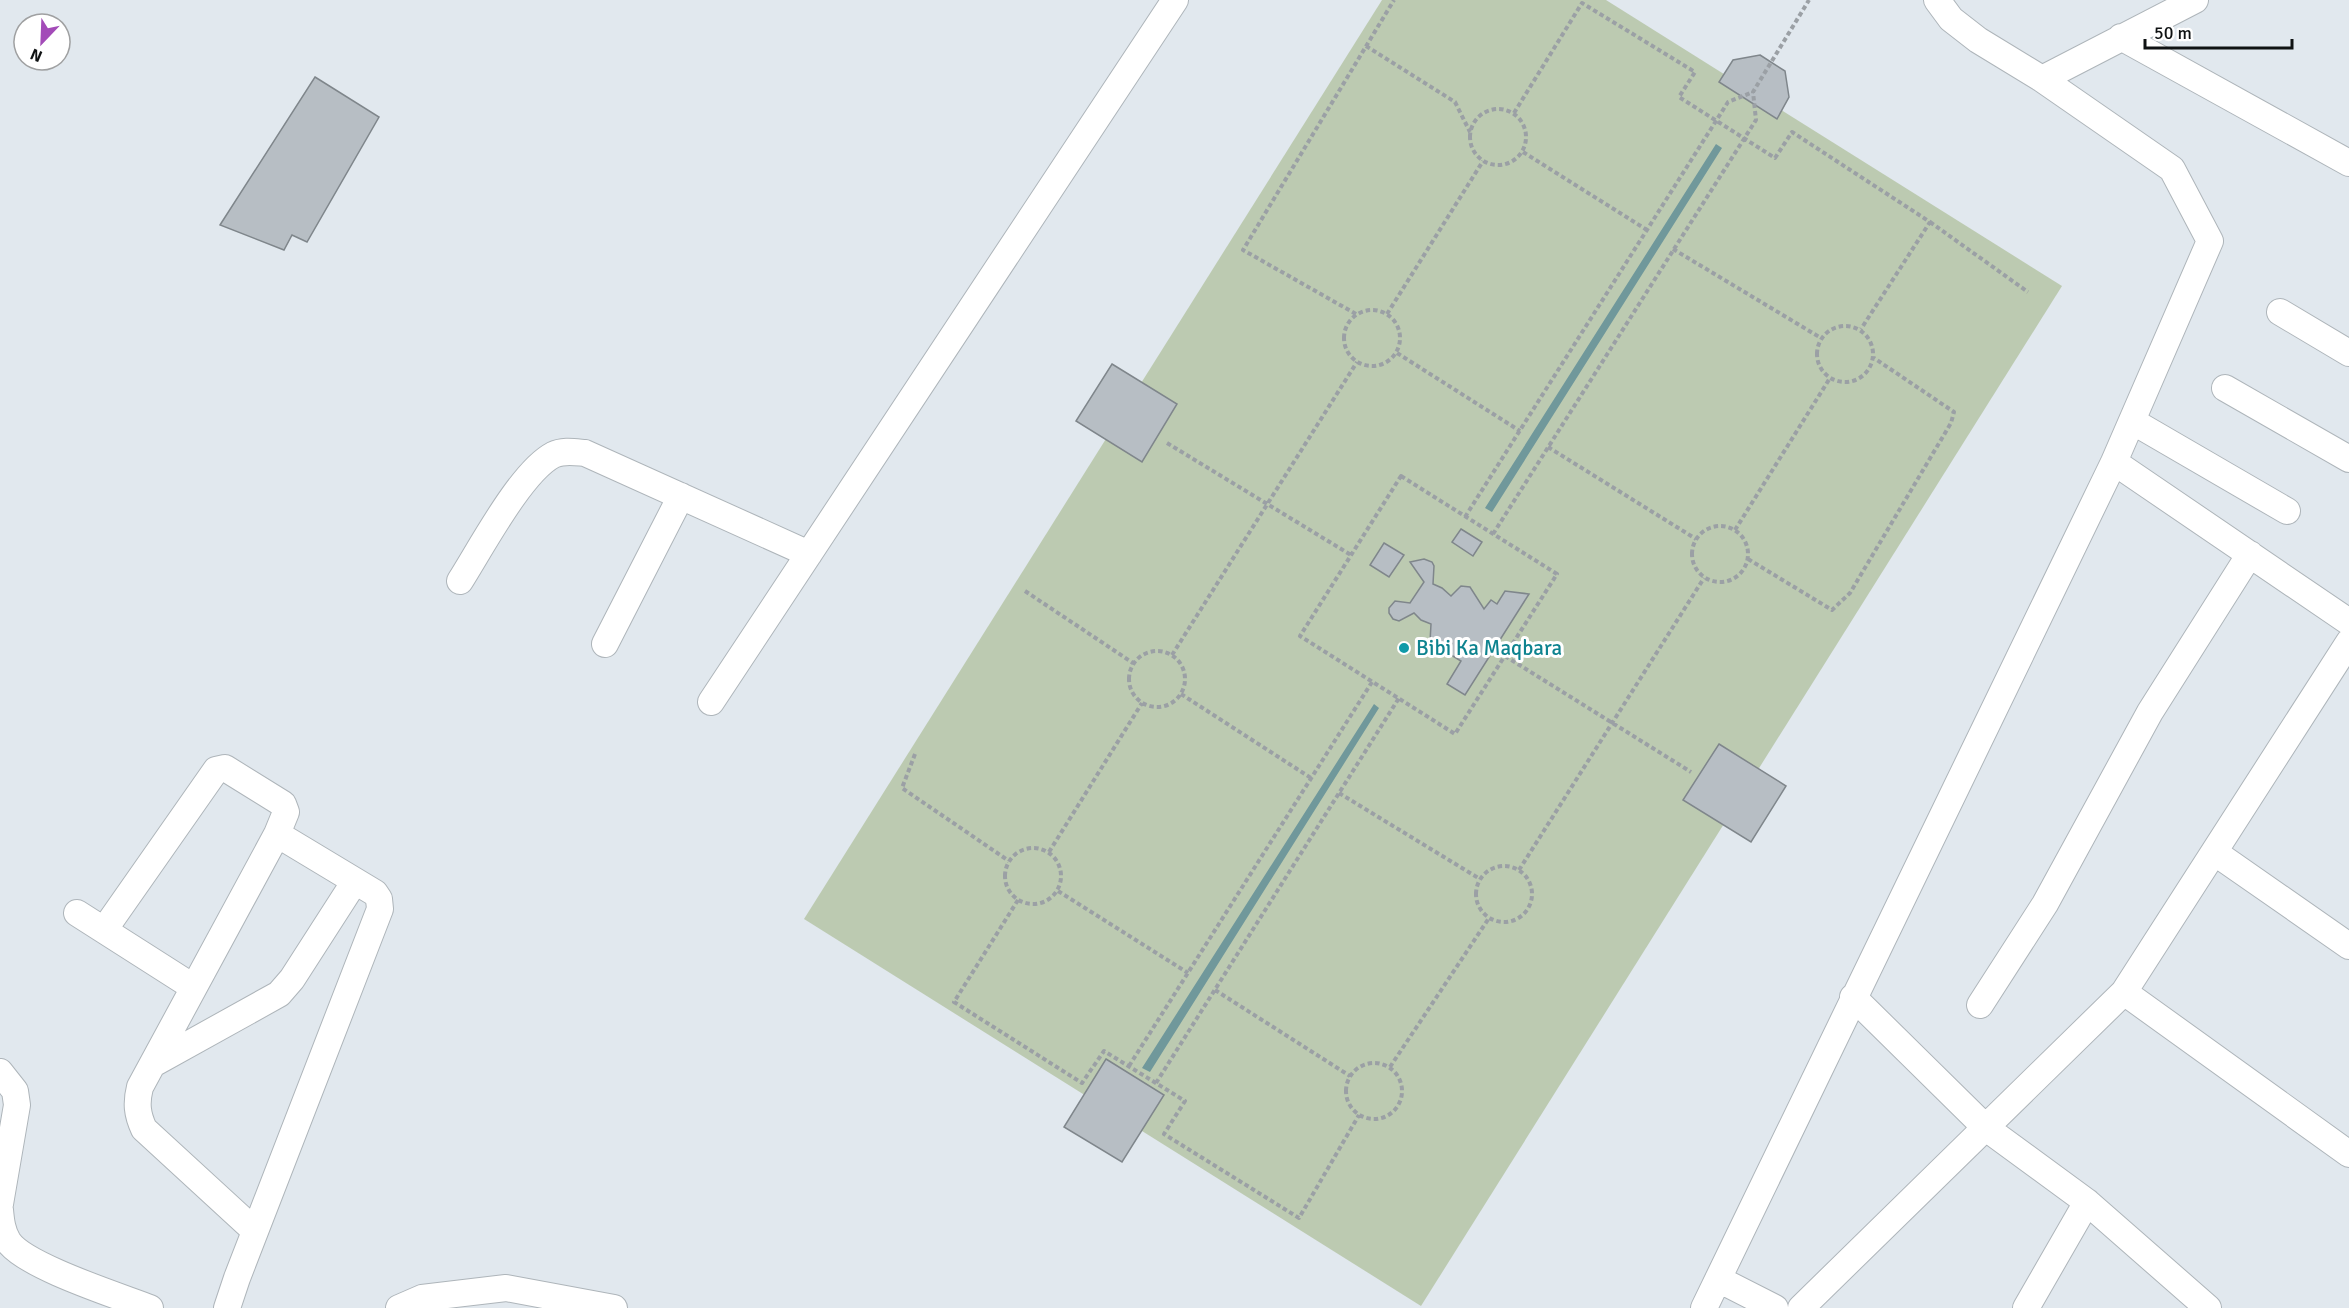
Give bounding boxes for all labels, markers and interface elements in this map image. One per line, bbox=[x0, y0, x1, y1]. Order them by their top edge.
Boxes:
north arrow bbox=[12, 12, 72, 72]
scale bar bbox=[2145, 12, 2292, 50]
text: 50 m bbox=[2154, 22, 2192, 44]
text: N bbox=[27, 44, 46, 66]
place label: Bibi Ka Maqbara bbox=[1416, 635, 1562, 661]
marker: Bibi Ka Maqbara bbox=[1397, 641, 1411, 655]

